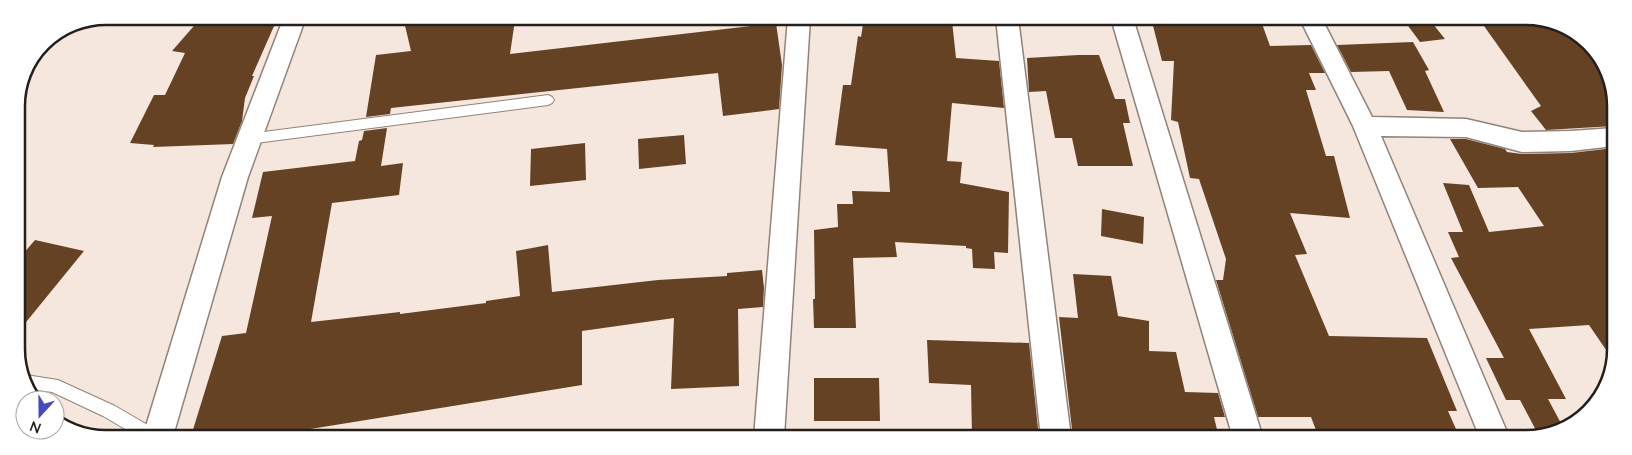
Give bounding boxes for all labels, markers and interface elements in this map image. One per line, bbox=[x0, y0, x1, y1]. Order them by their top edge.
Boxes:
north arrow bbox=[15, 390, 65, 440]
text: N bbox=[27, 418, 43, 437]

